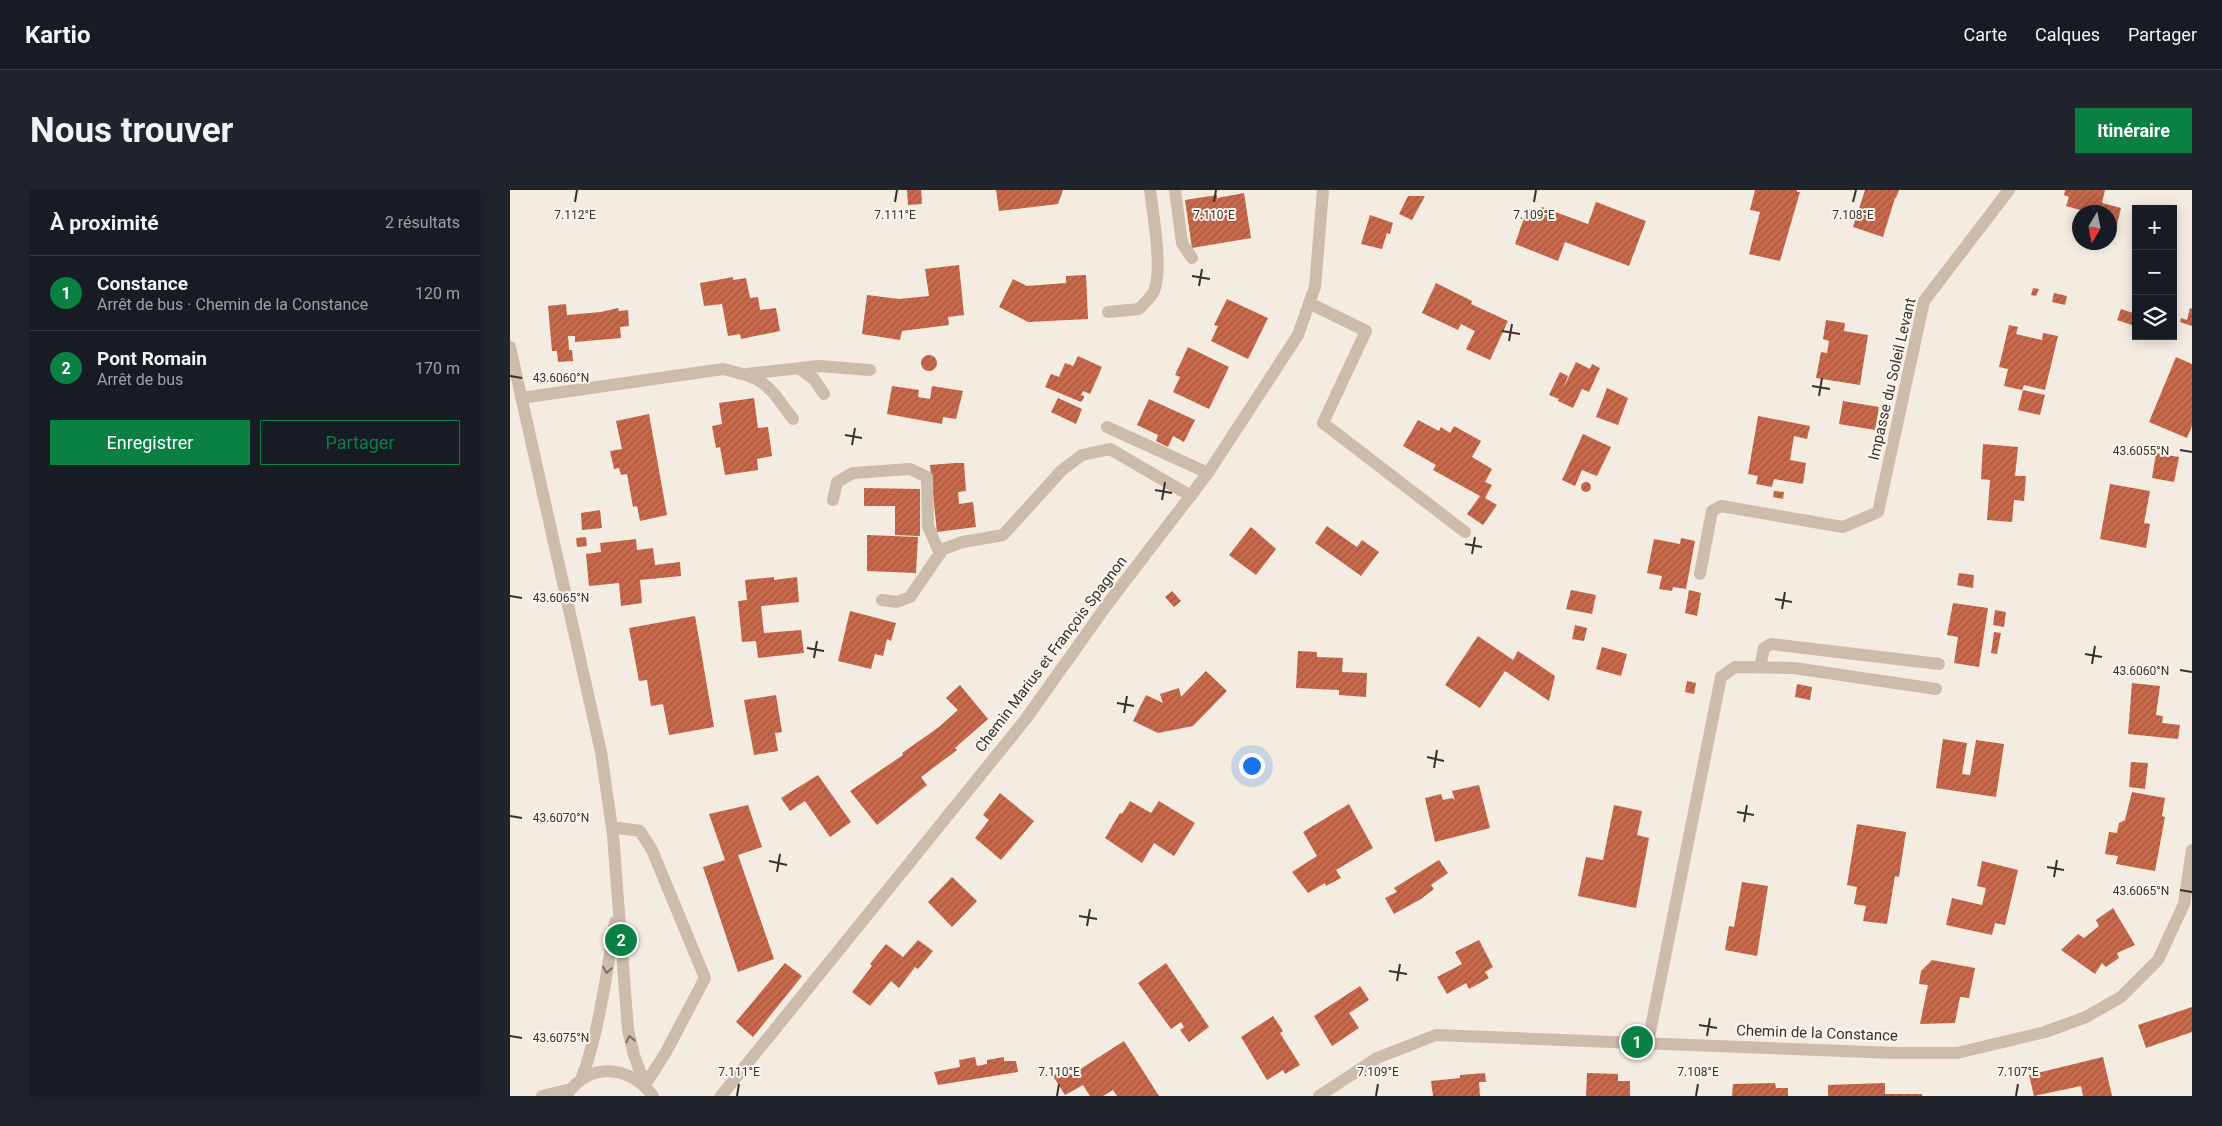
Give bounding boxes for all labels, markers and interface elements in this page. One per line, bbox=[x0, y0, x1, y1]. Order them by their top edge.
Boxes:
text: Kartio bbox=[25, 21, 91, 49]
text: Carte bbox=[1964, 24, 2007, 45]
text: Calques bbox=[2035, 24, 2100, 45]
text: Partager bbox=[2128, 24, 2197, 45]
button: Itinéraire bbox=[2075, 108, 2192, 153]
text: Nous trouver bbox=[30, 110, 233, 151]
north arrow bbox=[2072, 205, 2117, 250]
map controls bbox=[2132, 205, 2177, 340]
button: + bbox=[2132, 205, 2177, 250]
text: 7.112°E bbox=[554, 208, 596, 222]
text: 7.111°E bbox=[874, 208, 916, 222]
text: 7.110°E bbox=[1193, 208, 1235, 222]
text: 7.109°E bbox=[1513, 208, 1555, 222]
text: 7.108°E bbox=[1832, 208, 1874, 222]
text: À proximité bbox=[50, 211, 159, 235]
text: 2 résultats bbox=[385, 213, 460, 232]
button: − bbox=[2132, 250, 2177, 295]
text: Constance bbox=[97, 272, 188, 295]
text: 1 bbox=[61, 284, 71, 303]
text: 120 m bbox=[415, 284, 460, 303]
text: Arrêt de bus · Chemin de la Constance bbox=[97, 295, 368, 314]
button: layers bbox=[2132, 295, 2177, 340]
street label: Impasse du Soleil Levant bbox=[1865, 296, 1919, 462]
text: Pont Romain bbox=[97, 347, 207, 370]
text: 2 bbox=[61, 359, 71, 378]
text: 170 m bbox=[415, 359, 460, 378]
text: Arrêt de bus bbox=[97, 370, 183, 389]
text: 43.6060°N bbox=[533, 371, 589, 385]
button: Enregistrer bbox=[50, 420, 250, 465]
button: Partager bbox=[260, 420, 460, 465]
text: 43.6055°N bbox=[2113, 444, 2169, 458]
street label: Chemin Marius et François Spagnon bbox=[971, 552, 1131, 756]
text: 43.6065°N bbox=[533, 591, 589, 605]
text: 43.6060°N bbox=[2113, 664, 2169, 678]
your location bbox=[1239, 753, 1265, 779]
text: 43.6070°N bbox=[533, 811, 589, 825]
text: 43.6065°N bbox=[2113, 884, 2169, 898]
pin: 2 bbox=[605, 921, 637, 959]
one-way arrow bbox=[602, 966, 612, 975]
street label: Chemin de la Constance bbox=[1736, 1021, 1898, 1045]
pin: 1 bbox=[1621, 1023, 1653, 1061]
text: 43.6075°N bbox=[533, 1031, 589, 1045]
one-way arrow bbox=[625, 1035, 636, 1043]
text: 7.111°E bbox=[718, 1065, 760, 1079]
text: 7.110°E bbox=[1038, 1065, 1080, 1079]
text: 7.109°E bbox=[1357, 1065, 1399, 1079]
text: 7.108°E bbox=[1677, 1065, 1719, 1079]
text: 7.107°E bbox=[1997, 1065, 2039, 1079]

